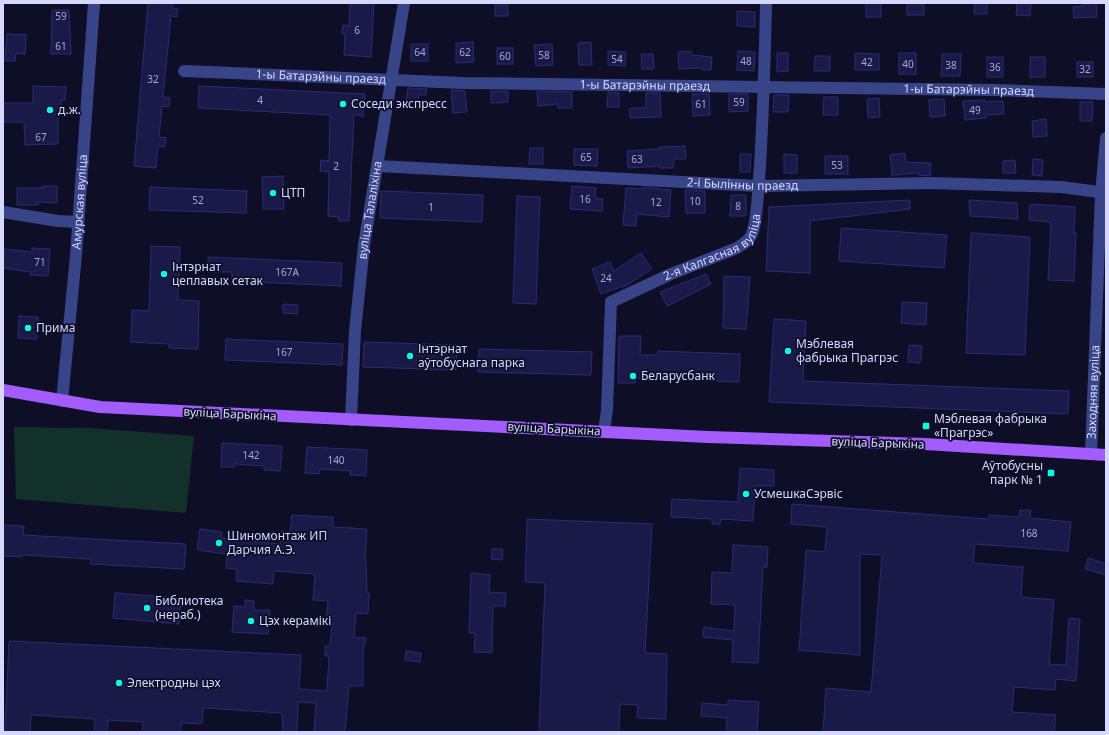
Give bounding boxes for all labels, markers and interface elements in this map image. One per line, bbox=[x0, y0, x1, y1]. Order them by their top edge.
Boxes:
house number: 59 bbox=[55, 9, 67, 23]
house number: 6 bbox=[354, 23, 360, 37]
house number: 61 bbox=[55, 39, 67, 53]
house number: 64 bbox=[414, 45, 426, 59]
house number: 62 bbox=[459, 45, 471, 59]
house number: 58 bbox=[538, 48, 550, 62]
house number: 60 bbox=[499, 49, 511, 63]
house number: 54 bbox=[611, 52, 623, 66]
house number: 48 bbox=[740, 54, 752, 68]
house number: 42 bbox=[861, 55, 873, 69]
house number: 40 bbox=[902, 57, 914, 71]
house number: 38 bbox=[945, 58, 957, 72]
house number: 36 bbox=[989, 60, 1001, 74]
house number: 32 bbox=[1079, 62, 1091, 76]
street label: 1-ы Батарэйны праезд bbox=[255, 65, 387, 88]
house number: 32 bbox=[147, 72, 159, 86]
street label: 1-ы Батарэйны праезд bbox=[579, 76, 711, 94]
street label: 1-ы Батарэйны праезд bbox=[903, 80, 1035, 99]
house number: 4 bbox=[257, 93, 263, 107]
place label: Соседи экспресс bbox=[351, 95, 447, 112]
house number: 59 bbox=[733, 95, 745, 109]
house number: 61 bbox=[695, 97, 707, 111]
marker: Соседи экспресс bbox=[338, 99, 348, 109]
place label: д.ж. bbox=[58, 101, 81, 118]
house number: 49 bbox=[969, 103, 981, 117]
marker: д.ж. bbox=[45, 105, 55, 115]
house number: 67 bbox=[35, 130, 47, 144]
house number: 65 bbox=[580, 150, 592, 164]
house number: 63 bbox=[631, 152, 643, 166]
street label: Амурская вуліца bbox=[67, 154, 91, 250]
house number: 53 bbox=[831, 158, 843, 172]
house number: 2 bbox=[333, 159, 339, 173]
street label: вуліца Талаліхіна bbox=[354, 159, 386, 260]
street label: 2-і Былінны праезд bbox=[686, 173, 799, 194]
place label: ЦТП bbox=[281, 184, 305, 201]
marker: ЦТП bbox=[268, 188, 278, 198]
house number: 16 bbox=[579, 192, 591, 206]
house number: 52 bbox=[192, 193, 204, 207]
house number: 10 bbox=[689, 194, 701, 208]
house number: 12 bbox=[650, 195, 662, 209]
house number: 8 bbox=[735, 199, 741, 213]
house number: 1 bbox=[428, 200, 434, 214]
street label: 2-я Калгасная вуліца bbox=[660, 212, 764, 284]
house number: 71 bbox=[34, 255, 46, 269]
place label: Інтэрнат цеплавых сетак bbox=[172, 258, 264, 289]
house number: 167А bbox=[275, 265, 299, 279]
marker: Інтэрнат цеплавых сетак bbox=[159, 269, 169, 279]
house number: 24 bbox=[600, 271, 612, 285]
place label: Прима bbox=[36, 319, 75, 336]
marker: Прима bbox=[23, 323, 33, 333]
place label: Мэблевая фабрыка Прагрэс bbox=[796, 335, 898, 366]
place label: Інтэрнат аўтобуснага парка bbox=[418, 340, 525, 371]
house number: 167 bbox=[275, 345, 293, 359]
street label: Заходняя вуліца bbox=[1083, 345, 1103, 439]
marker: Мэблевая фабрыка Прагрэс bbox=[783, 346, 793, 356]
marker: Інтэрнат аўтобуснага парка bbox=[405, 351, 415, 361]
place label: Беларусбанк bbox=[641, 367, 716, 384]
marker: Беларусбанк bbox=[628, 371, 638, 381]
street label: вуліца Барыкіна bbox=[183, 403, 277, 424]
place label: Мэблевая фабрыка «Прагрэс» bbox=[934, 410, 1047, 441]
street label: вуліца Барыкіна bbox=[507, 418, 601, 439]
marker: Мэблевая фабрыка «Прагрэс» bbox=[921, 421, 931, 431]
street label: вуліца Барыкіна bbox=[831, 432, 925, 453]
house number: 142 bbox=[242, 448, 260, 462]
house number: 140 bbox=[327, 453, 345, 467]
place label: Аўтобусны парк № 1 bbox=[982, 457, 1043, 488]
marker: Аўтобусны парк № 1 bbox=[1046, 468, 1056, 478]
place label: УсмешкаСэрвіс bbox=[754, 485, 843, 502]
marker: УсмешкаСэрвіс bbox=[741, 489, 751, 499]
house number: 168 bbox=[1020, 526, 1038, 540]
place label: Шиномонтаж ИП Дарчия А.Э. bbox=[227, 527, 327, 558]
marker: Шиномонтаж ИП Дарчия А.Э. bbox=[214, 538, 224, 548]
place label: Библиотека (нераб.) bbox=[155, 592, 223, 623]
marker: Библиотека (нераб.) bbox=[142, 603, 152, 613]
place label: Цэх керамікі bbox=[259, 612, 331, 629]
marker: Цэх керамікі bbox=[246, 616, 256, 626]
place label: Электродны цэх bbox=[127, 674, 221, 691]
marker: Электродны цэх bbox=[114, 678, 124, 688]

